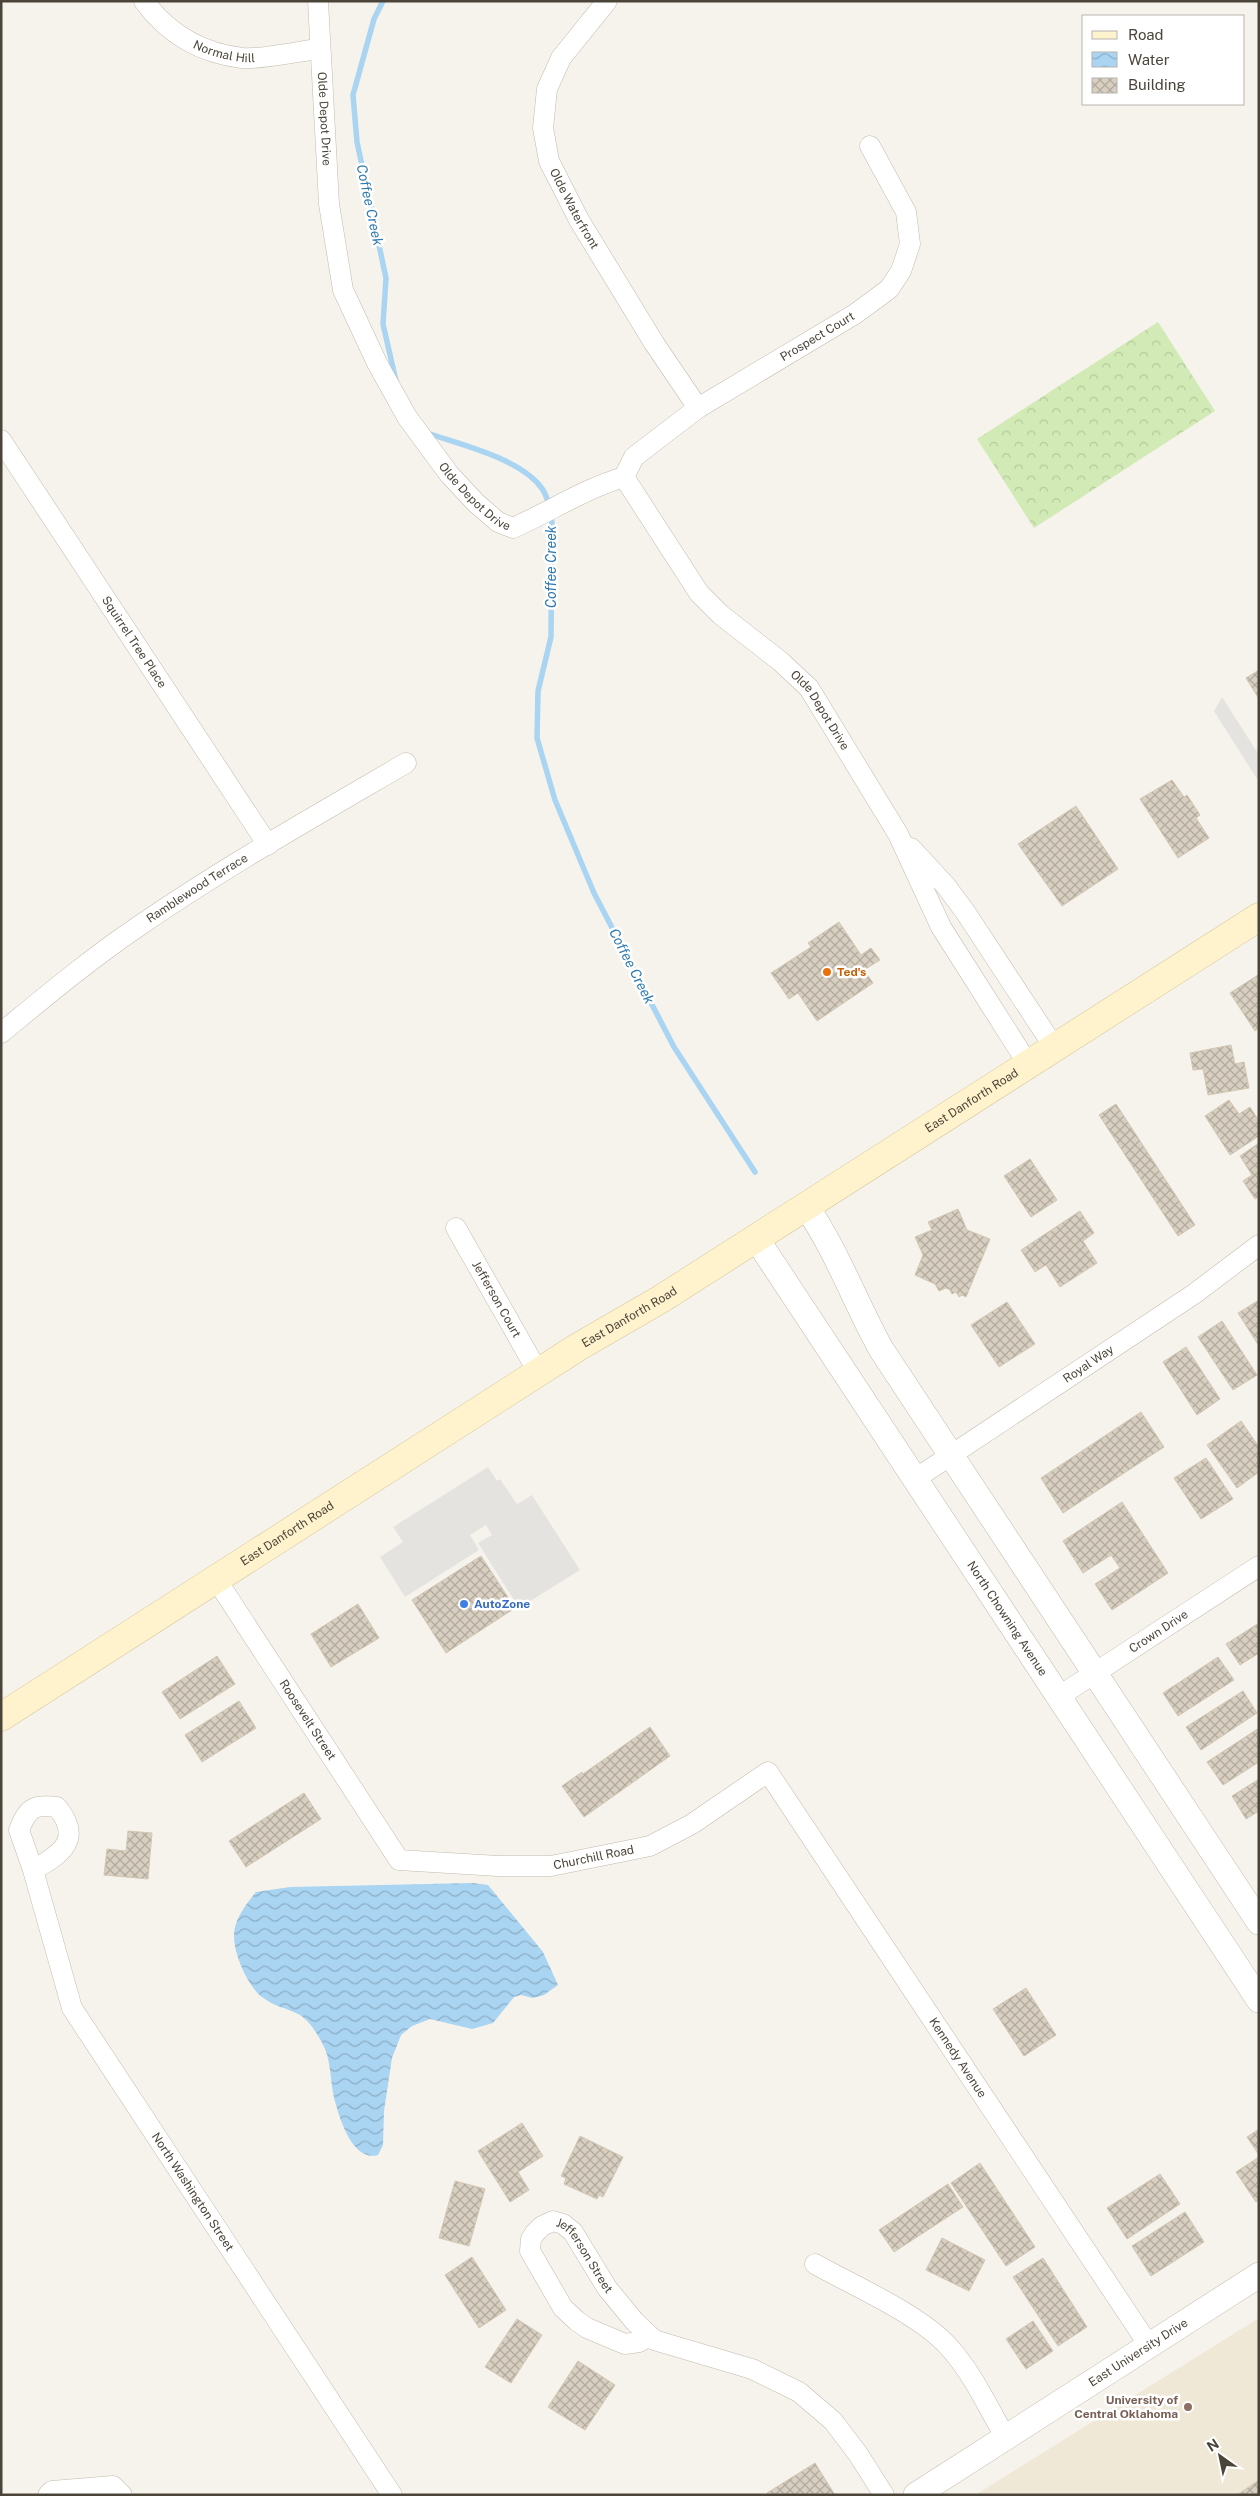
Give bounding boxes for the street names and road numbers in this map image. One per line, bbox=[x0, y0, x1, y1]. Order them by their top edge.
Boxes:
street label: Normal Hill bbox=[191, 37, 256, 65]
street label: Olde Depot Drive bbox=[315, 71, 334, 166]
street label: Olde Waterfront bbox=[547, 166, 602, 252]
street label: Prospect Court bbox=[778, 309, 857, 364]
street label: Olde Depot Drive bbox=[436, 460, 513, 533]
street label: Squirrel Tree Place bbox=[99, 594, 170, 691]
street label: Olde Depot Drive bbox=[788, 667, 852, 753]
street label: Ramblewood Terrace bbox=[144, 851, 250, 926]
street label: East Danforth Road bbox=[922, 1066, 1021, 1136]
street label: Jefferson Court bbox=[469, 1258, 524, 1340]
street label: East Danforth Road bbox=[579, 1284, 680, 1350]
street label: Royal Way bbox=[1060, 1342, 1117, 1386]
street label: East Danforth Road bbox=[238, 1498, 337, 1569]
street label: North Chowning Avenue bbox=[964, 1558, 1050, 1679]
street label: Crown Drive bbox=[1126, 1607, 1191, 1656]
street label: Roosevelt Street bbox=[276, 1677, 339, 1763]
street label: Churchill Road bbox=[552, 1842, 635, 1872]
street label: Kennedy Avenue bbox=[926, 2015, 989, 2100]
street label: North Washington Street bbox=[149, 2130, 237, 2254]
street label: Jefferson Street bbox=[555, 2215, 616, 2296]
street label: East University Drive bbox=[1086, 2315, 1191, 2389]

